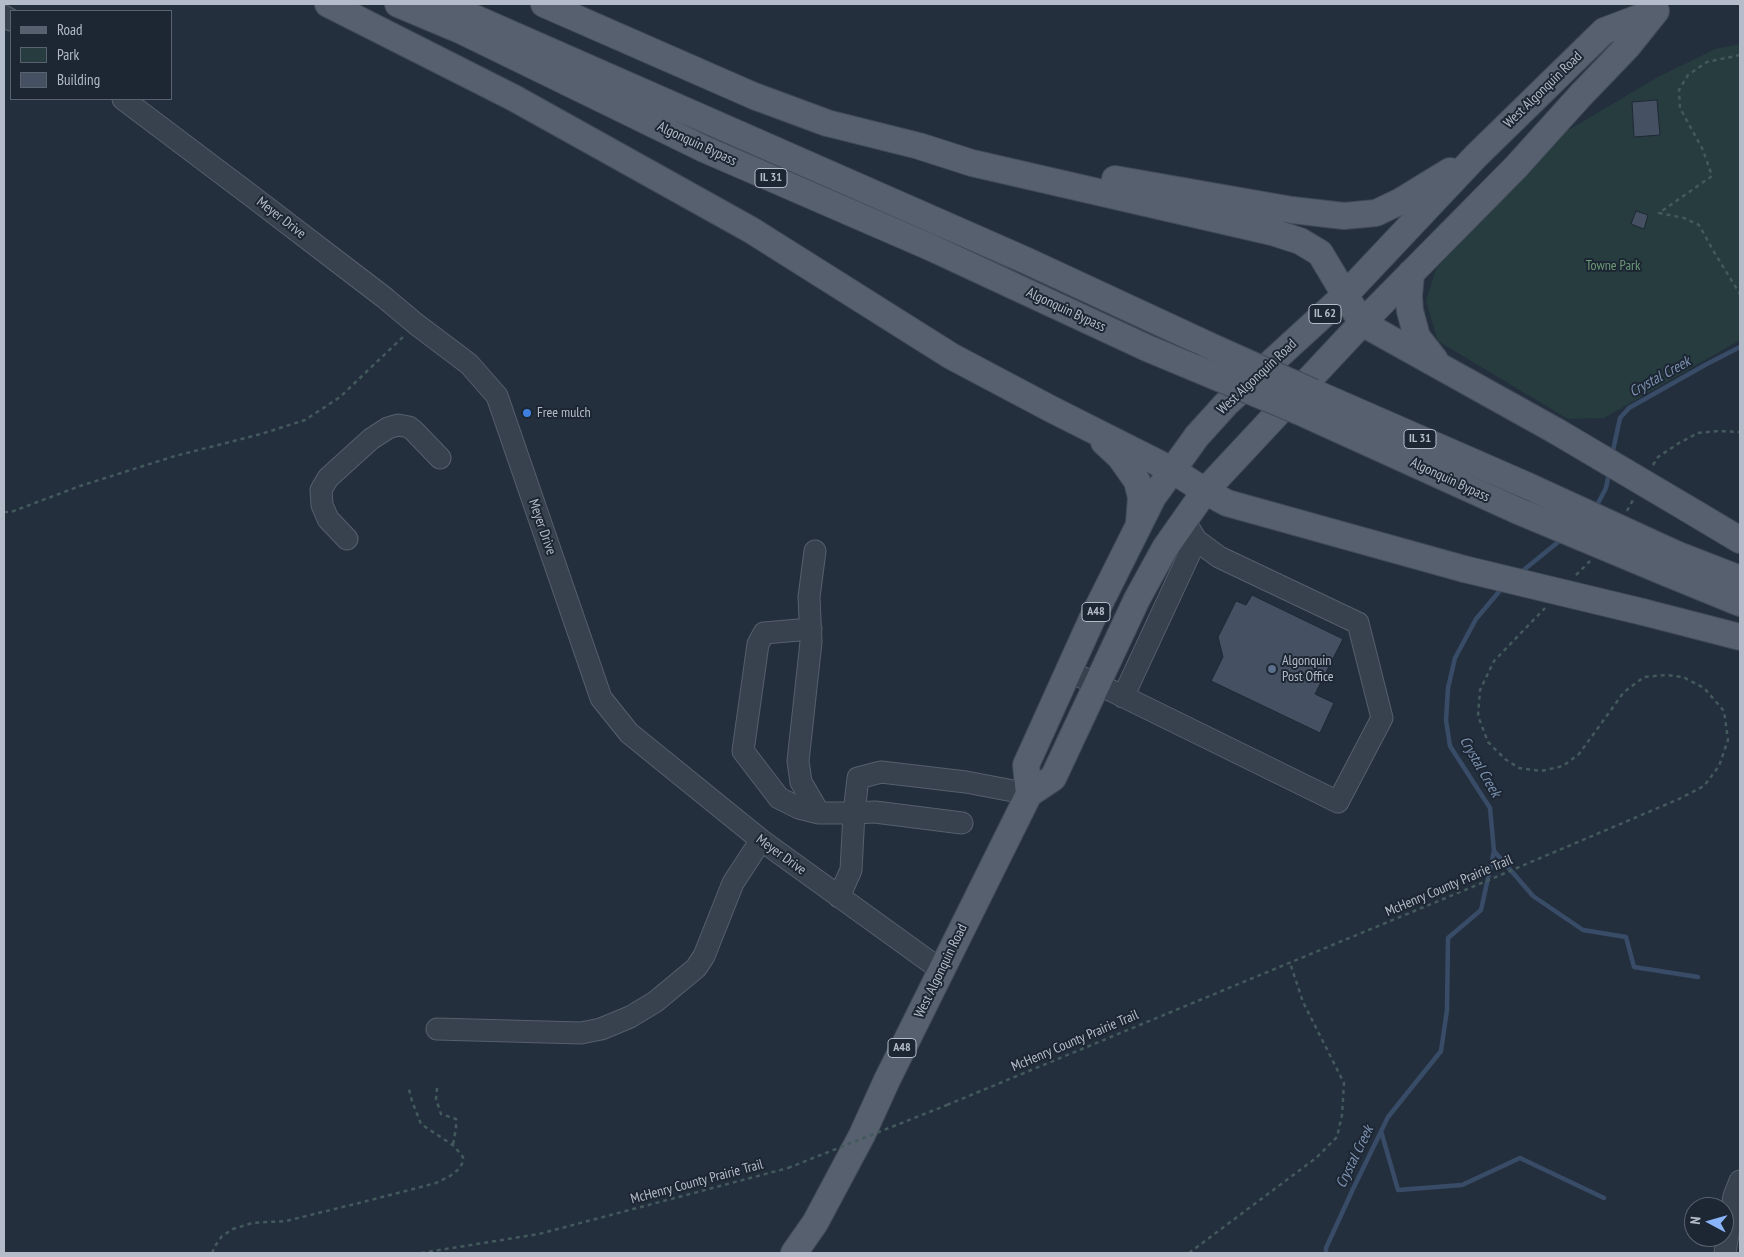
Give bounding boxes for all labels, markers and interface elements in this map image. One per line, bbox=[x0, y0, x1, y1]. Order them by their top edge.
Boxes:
legend bbox=[10, 10, 172, 100]
text: Road bbox=[57, 20, 83, 39]
text: Park bbox=[57, 45, 79, 64]
street label: West Algonquin Road bbox=[1500, 48, 1586, 132]
text: Building bbox=[57, 70, 100, 89]
street label: Algonquin Bypass bbox=[655, 118, 739, 170]
road number: IL 31 bbox=[755, 168, 787, 188]
street label: Meyer Drive bbox=[253, 194, 309, 242]
park label: Towne Park bbox=[1586, 258, 1640, 274]
street label: Algonquin Bypass bbox=[1024, 284, 1108, 336]
road number: IL 62 bbox=[1309, 304, 1341, 324]
street label: West Algonquin Road bbox=[1214, 336, 1300, 418]
water label: Crystal Creek bbox=[1626, 353, 1694, 401]
place label: Free mulch bbox=[537, 405, 591, 421]
marker: Free mulch bbox=[521, 407, 533, 419]
road number: IL 31 bbox=[1404, 429, 1436, 448]
street label: Algonquin Bypass bbox=[1408, 454, 1492, 506]
street label: Meyer Drive bbox=[525, 497, 559, 557]
road number: A48 bbox=[1082, 602, 1110, 622]
place label: Algonquin Post Office bbox=[1282, 653, 1333, 686]
marker: Algonquin Post Office bbox=[1266, 663, 1278, 675]
water label: Crystal Creek bbox=[1455, 733, 1505, 801]
street label: Meyer Drive bbox=[753, 831, 809, 879]
street label: McHenry County Prairie Trail bbox=[1383, 852, 1515, 920]
street label: West Algonquin Road bbox=[911, 921, 971, 1021]
street label: McHenry County Prairie Trail bbox=[1009, 1007, 1141, 1075]
road number: A48 bbox=[888, 1038, 916, 1058]
water label: Crystal Creek bbox=[1332, 1123, 1378, 1191]
street label: McHenry County Prairie Trail bbox=[629, 1156, 765, 1208]
north arrow bbox=[1684, 1197, 1734, 1247]
text: N bbox=[1686, 1216, 1704, 1225]

